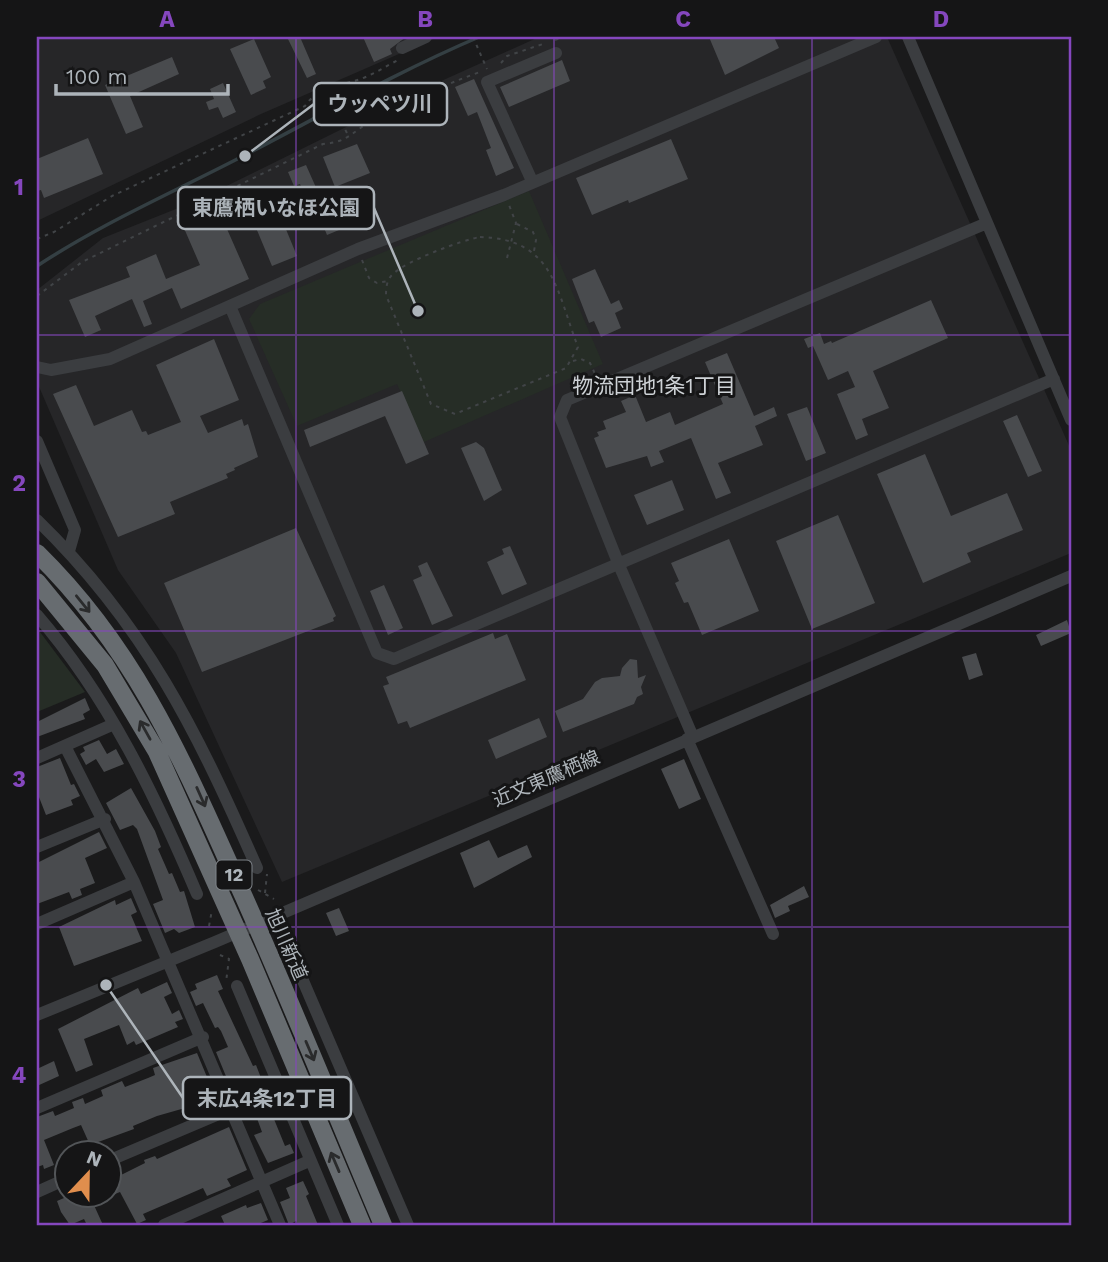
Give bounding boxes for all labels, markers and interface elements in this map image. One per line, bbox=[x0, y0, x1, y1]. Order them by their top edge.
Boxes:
text: A bbox=[159, 6, 175, 33]
text: B bbox=[417, 6, 433, 33]
text: C bbox=[675, 6, 691, 33]
text: D bbox=[933, 6, 949, 33]
scale bar bbox=[56, 52, 228, 96]
text: 100 m bbox=[66, 64, 128, 89]
callout: ウッペツ川 bbox=[314, 83, 447, 125]
text: ウッペツ川 bbox=[328, 91, 433, 116]
text: 1 bbox=[14, 174, 24, 201]
callout: 東鷹栖いなほ公園 bbox=[178, 187, 374, 229]
text: 東鷹栖いなほ公園 bbox=[192, 195, 360, 220]
district label: 物流団地1条1丁目 bbox=[572, 373, 736, 398]
text: 2 bbox=[12, 470, 26, 497]
one-way arrow bbox=[75, 594, 90, 612]
one-way arrow bbox=[138, 720, 152, 741]
street label: 近文東鷹栖線 bbox=[489, 746, 603, 811]
text: 3 bbox=[12, 766, 26, 793]
one-way arrow bbox=[195, 786, 208, 808]
road number: 12 bbox=[216, 860, 252, 890]
street label: 旭川新道 bbox=[261, 905, 313, 984]
one-way arrow bbox=[305, 1040, 318, 1061]
text: 4 bbox=[12, 1062, 27, 1089]
callout: 末広4条12丁目 bbox=[183, 1077, 351, 1119]
text: 末広4条12丁目 bbox=[197, 1086, 337, 1111]
north arrow bbox=[52, 1140, 122, 1210]
text: N bbox=[83, 1145, 105, 1172]
one-way arrow bbox=[328, 1152, 341, 1174]

